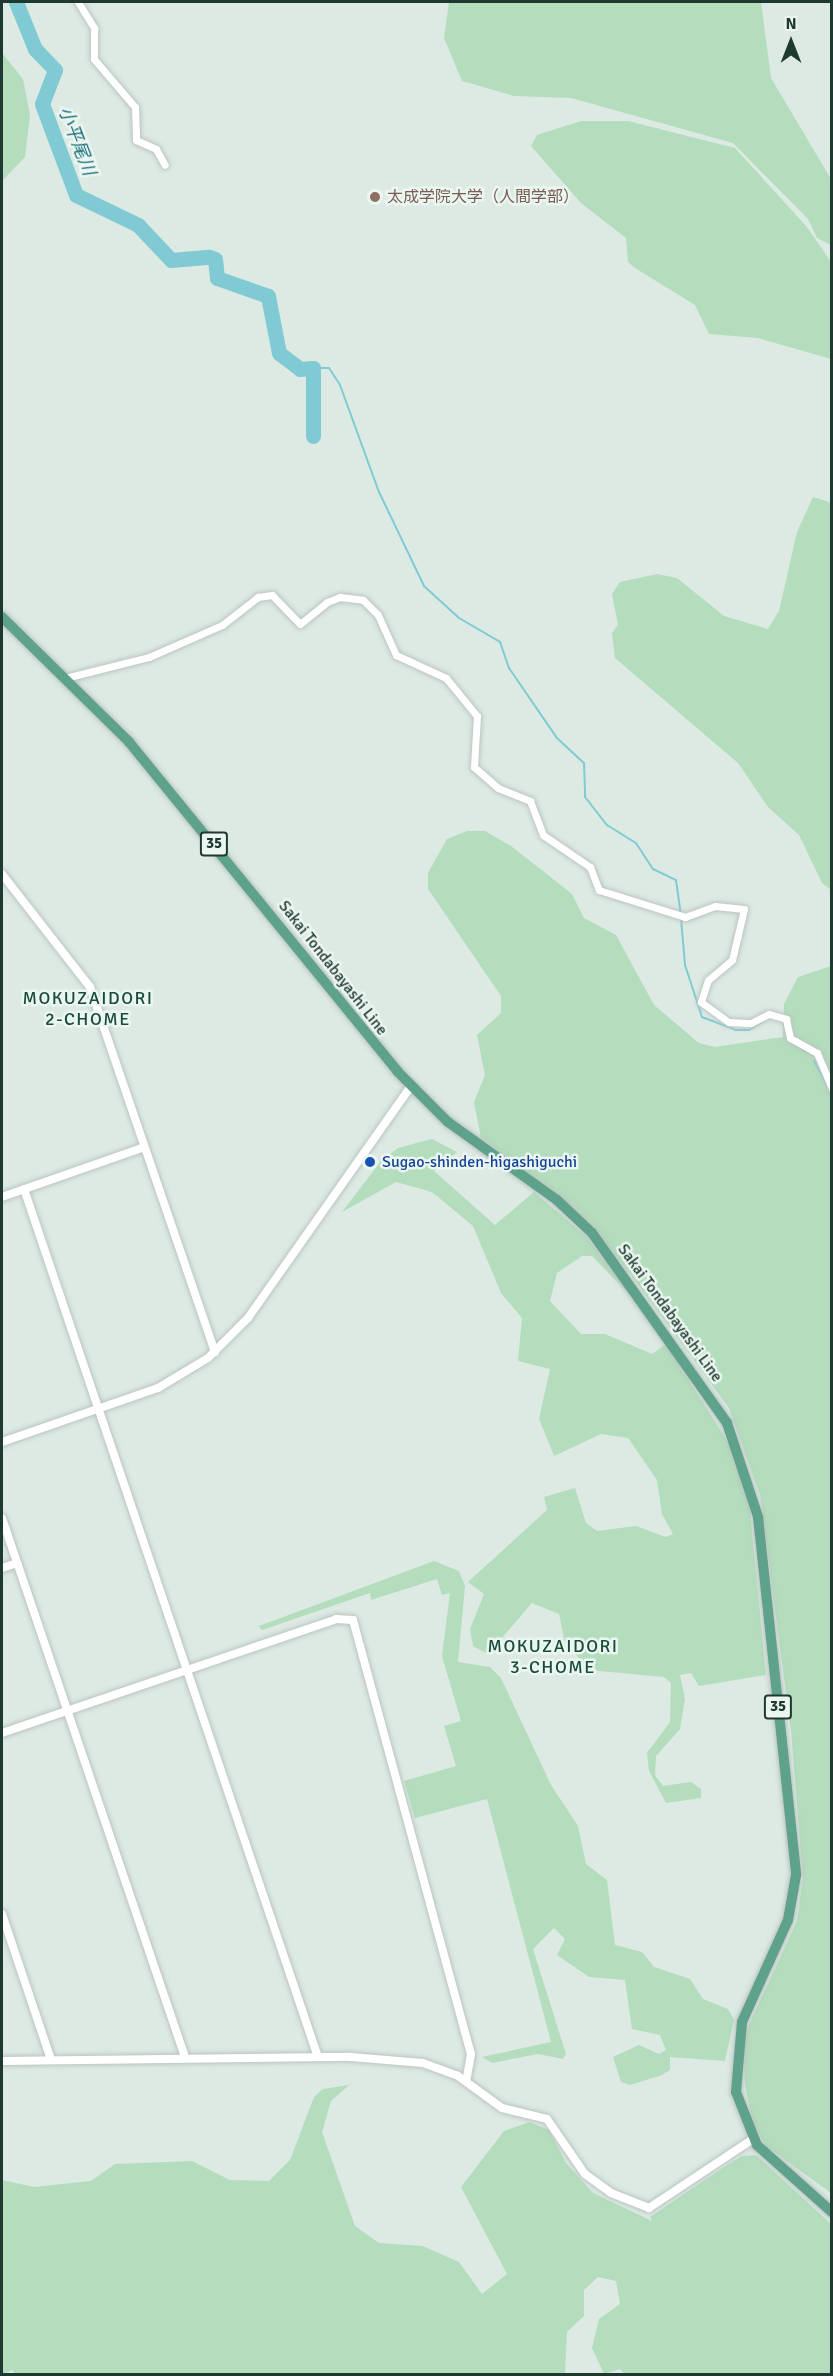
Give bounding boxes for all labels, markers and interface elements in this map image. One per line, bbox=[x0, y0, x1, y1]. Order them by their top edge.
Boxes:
north arrow bbox=[761, 12, 821, 72]
text: N bbox=[785, 14, 797, 34]
water label: 小平尾川 bbox=[54, 104, 100, 178]
place label: 太成学院大学（人間学部） bbox=[387, 187, 579, 207]
marker: 太成学院大学（人間学部） bbox=[368, 190, 382, 204]
road number: 35 bbox=[199, 832, 229, 856]
street label: Sakai Tondabayashi Line bbox=[274, 897, 392, 1039]
district label: MOKUZAIDORI 2-CHOME bbox=[22, 988, 154, 1030]
place label: Sugao-shinden-higashiguchi bbox=[382, 1152, 577, 1172]
marker: Sugao-shinden-higashiguchi bbox=[363, 1155, 377, 1169]
street label: Sakai Tondabayashi Line bbox=[614, 1240, 726, 1386]
district label: MOKUZAIDORI 3-CHOME bbox=[487, 1636, 619, 1678]
road number: 35 bbox=[763, 1695, 793, 1719]

